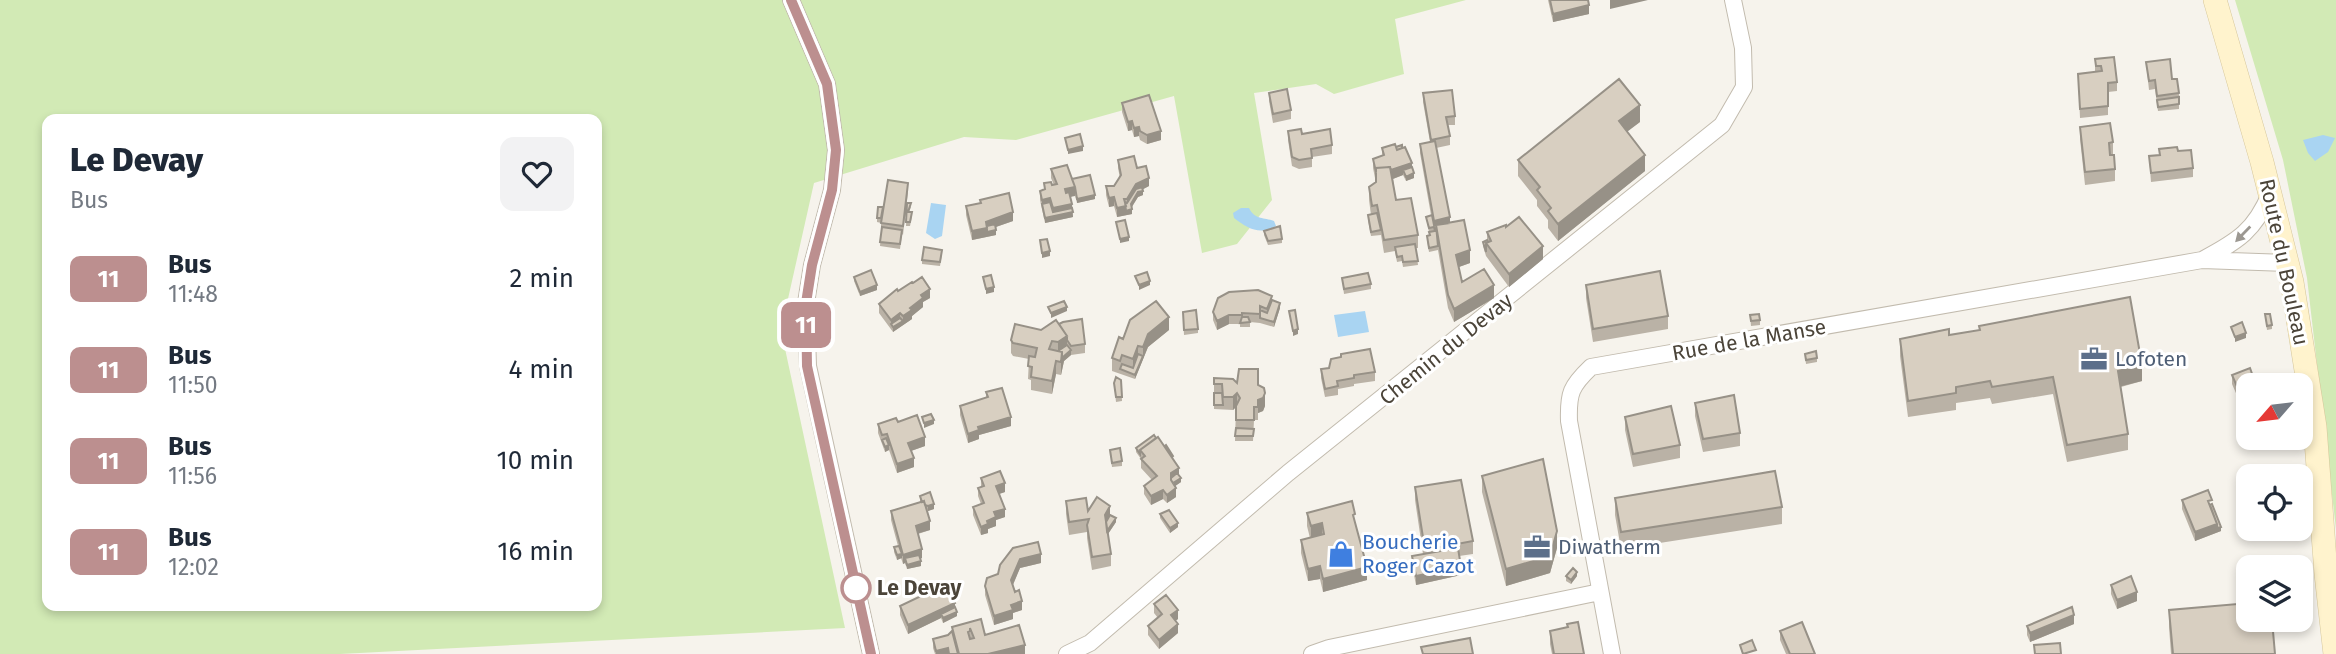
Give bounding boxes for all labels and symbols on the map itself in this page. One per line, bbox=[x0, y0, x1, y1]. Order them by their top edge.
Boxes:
street label: Route du Bouleau bbox=[2254, 176, 2314, 348]
one-way arrow bbox=[2236, 225, 2252, 242]
street label: Chemin du Devay bbox=[1374, 287, 1518, 411]
line badge: 11 bbox=[774, 302, 838, 348]
street label: Rue de la Manse bbox=[1670, 314, 1828, 366]
office icon: Lofoten bbox=[2079, 344, 2109, 374]
place label: Lofoten bbox=[2115, 346, 2187, 372]
north arrow bbox=[2236, 373, 2314, 450]
place label: Boucherie Roger Cazot bbox=[1362, 529, 1475, 579]
office icon: Diwatherm bbox=[1522, 532, 1552, 562]
place label: Diwatherm bbox=[1558, 534, 1661, 560]
shop icon: Boucherie Roger Cazot bbox=[1326, 539, 1356, 569]
marker: Le Devay bbox=[841, 573, 871, 603]
place label: Le Devay bbox=[877, 575, 961, 601]

